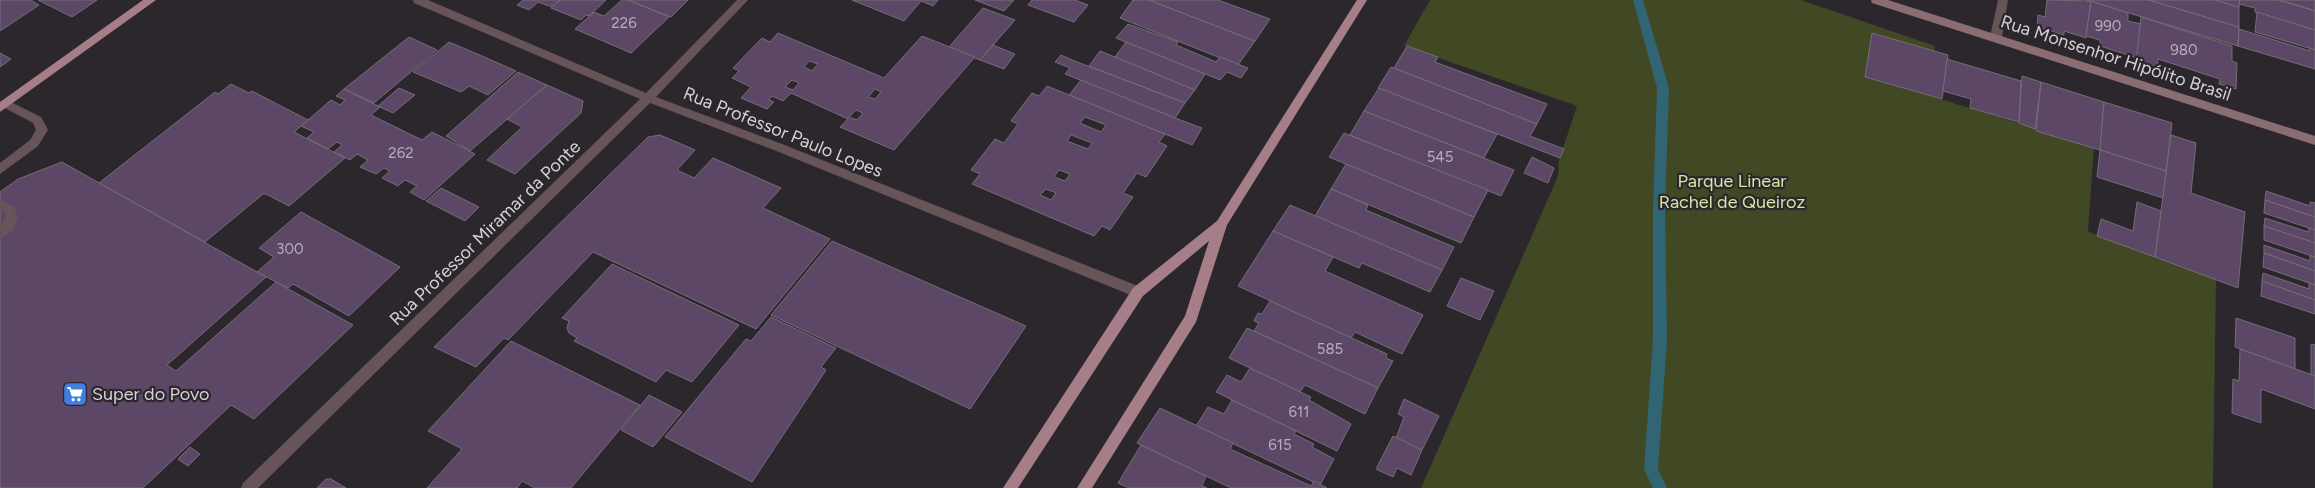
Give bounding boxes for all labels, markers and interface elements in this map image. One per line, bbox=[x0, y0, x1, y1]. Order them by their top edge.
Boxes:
street label: Rua Monsenhor Hipólito Brasil bbox=[1998, 10, 2234, 106]
house number: 226 bbox=[611, 14, 637, 32]
house number: 990 bbox=[2095, 17, 2121, 35]
house number: 980 bbox=[2170, 41, 2198, 59]
street label: Rua Professor Paulo Lopes bbox=[680, 82, 886, 182]
street label: Rua Professor Miramar da Ponte bbox=[385, 136, 585, 330]
house number: 262 bbox=[388, 144, 414, 162]
house number: 545 bbox=[1427, 148, 1453, 166]
park label: Parque Linear Rachel de Queiroz bbox=[1659, 170, 1806, 213]
house number: 300 bbox=[276, 240, 304, 258]
house number: 585 bbox=[1317, 340, 1343, 358]
supermarket icon: Super do Povo bbox=[62, 381, 88, 407]
place label: Super do Povo bbox=[92, 383, 210, 405]
house number: 611 bbox=[1289, 403, 1309, 421]
house number: 615 bbox=[1268, 436, 1292, 454]

